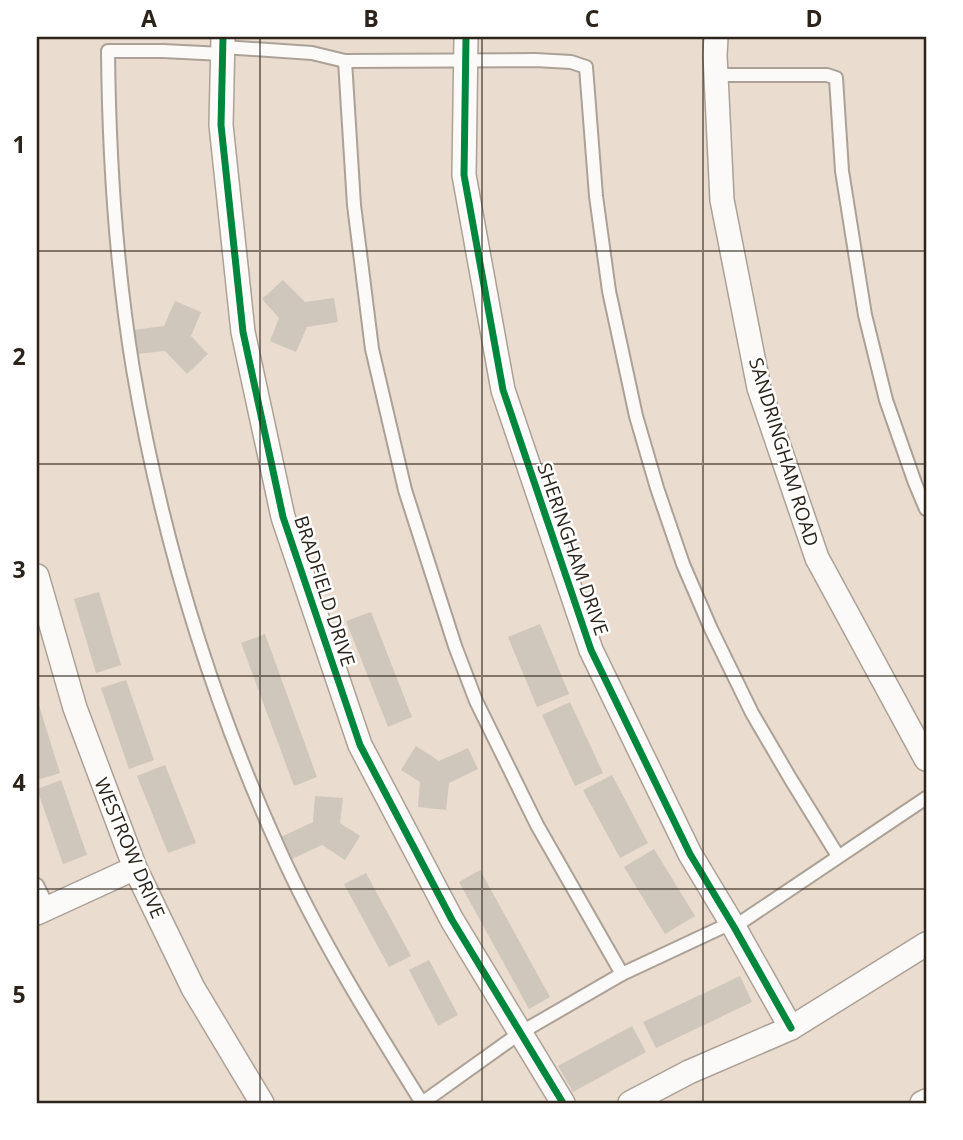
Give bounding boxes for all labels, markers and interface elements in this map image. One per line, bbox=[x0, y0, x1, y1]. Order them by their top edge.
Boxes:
text: A bbox=[141, 2, 157, 34]
text: B bbox=[363, 2, 379, 34]
text: C bbox=[585, 2, 599, 34]
text: D bbox=[805, 2, 823, 34]
text: 1 bbox=[12, 128, 26, 160]
text: 2 bbox=[12, 340, 26, 372]
street label: SANDRINGHAM ROAD bbox=[743, 354, 825, 550]
street label: SHERINGHAM DRIVE bbox=[531, 459, 615, 639]
street label: BRADFIELD DRIVE bbox=[288, 512, 362, 670]
text: 3 bbox=[12, 553, 26, 585]
text: 4 bbox=[12, 766, 26, 798]
street label: WESTROW DRIVE bbox=[89, 774, 171, 922]
text: 5 bbox=[12, 978, 26, 1010]

